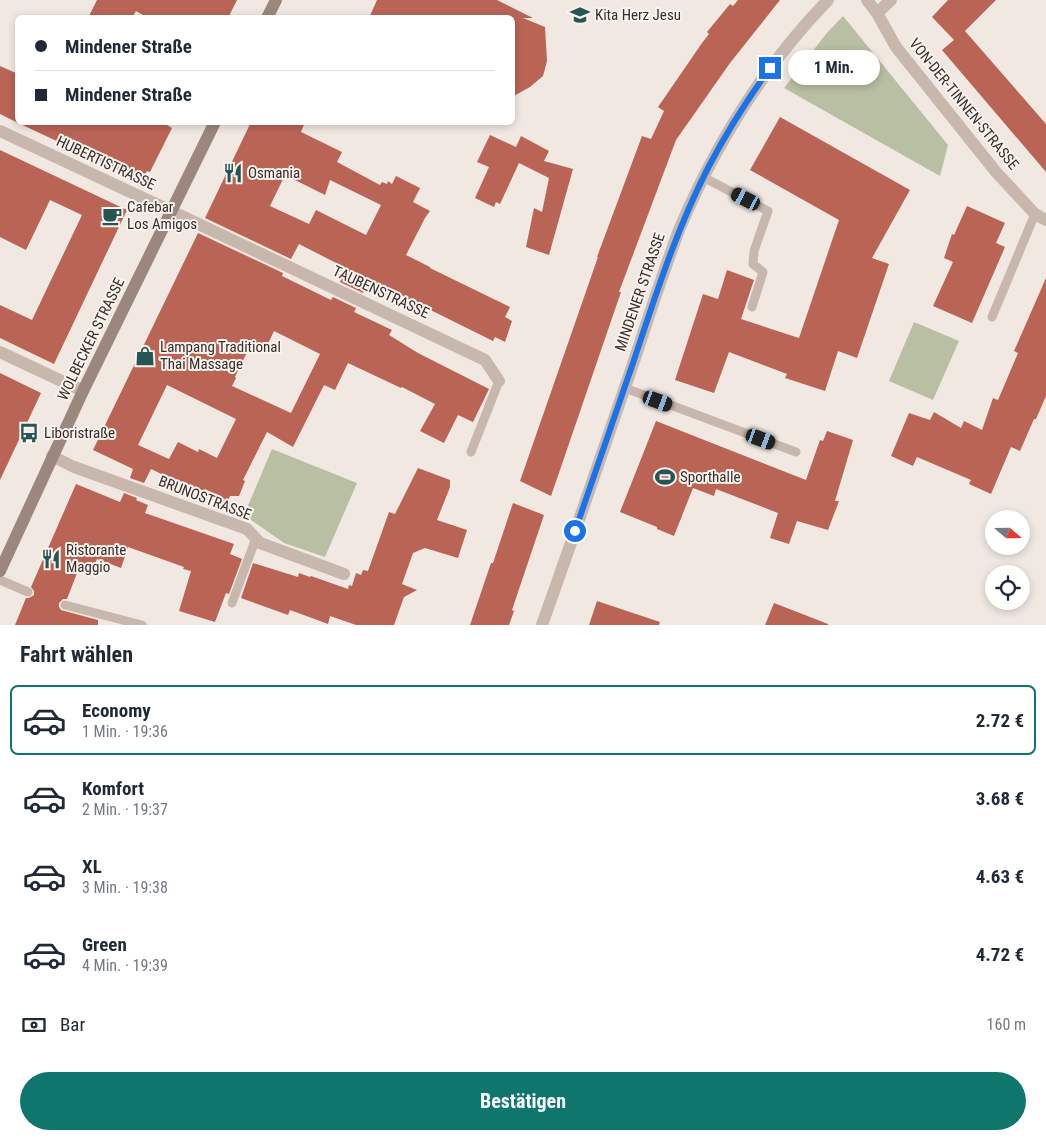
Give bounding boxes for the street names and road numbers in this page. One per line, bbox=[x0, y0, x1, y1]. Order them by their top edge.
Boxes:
street label: VON-DER-TINNEN-STRASSE bbox=[905, 35, 1023, 173]
street label: HUBERTISTRASSE bbox=[53, 132, 159, 194]
street label: MINDENER STRASSE bbox=[611, 231, 669, 353]
street label: TAUBENSTRASSE bbox=[330, 262, 432, 322]
street label: WOLBECKER STRASSE bbox=[54, 275, 128, 403]
street label: BRUNOSTRASSE bbox=[156, 472, 254, 524]

